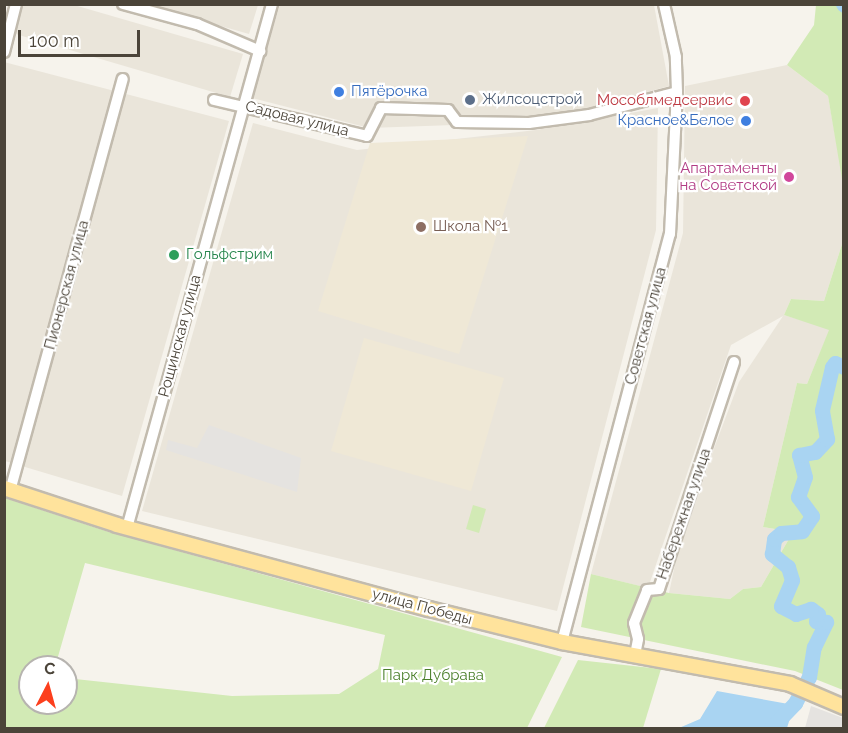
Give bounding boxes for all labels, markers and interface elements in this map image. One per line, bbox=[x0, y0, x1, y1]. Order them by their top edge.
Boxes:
scale bar bbox=[21, 18, 142, 56]
text: 100 m bbox=[29, 30, 80, 51]
place label: Пятёрочка bbox=[351, 83, 427, 101]
marker: Пятёрочка bbox=[332, 85, 346, 99]
place label: Жилсоцстрой bbox=[482, 91, 582, 109]
place label: Мособлмедсервис bbox=[597, 92, 733, 110]
marker: Жилсоцстрой bbox=[463, 93, 477, 107]
marker: Мособлмедсервис bbox=[738, 94, 752, 108]
street label: Садовая улица bbox=[243, 97, 351, 141]
place label: Красное&Белое bbox=[617, 112, 734, 130]
marker: Красное&Белое bbox=[739, 114, 753, 128]
place label: Апартаменты на Советской bbox=[680, 159, 777, 194]
marker: Апартаменты на Советской bbox=[782, 170, 796, 184]
street label: Пионерская улица bbox=[41, 218, 93, 352]
place label: Школа №1 bbox=[433, 218, 508, 236]
marker: Школа №1 bbox=[414, 220, 428, 234]
place label: Гольфстрим bbox=[186, 246, 273, 264]
marker: Гольфстрим bbox=[167, 248, 181, 262]
street label: Советская улица bbox=[622, 265, 670, 387]
street label: Рощинская улица bbox=[155, 273, 205, 399]
street label: Набережная улица bbox=[653, 446, 715, 582]
street label: улица Победы bbox=[370, 585, 474, 629]
north arrow bbox=[18, 655, 78, 715]
text: С bbox=[43, 659, 56, 679]
park label: Парк Дубрава bbox=[382, 667, 484, 685]

